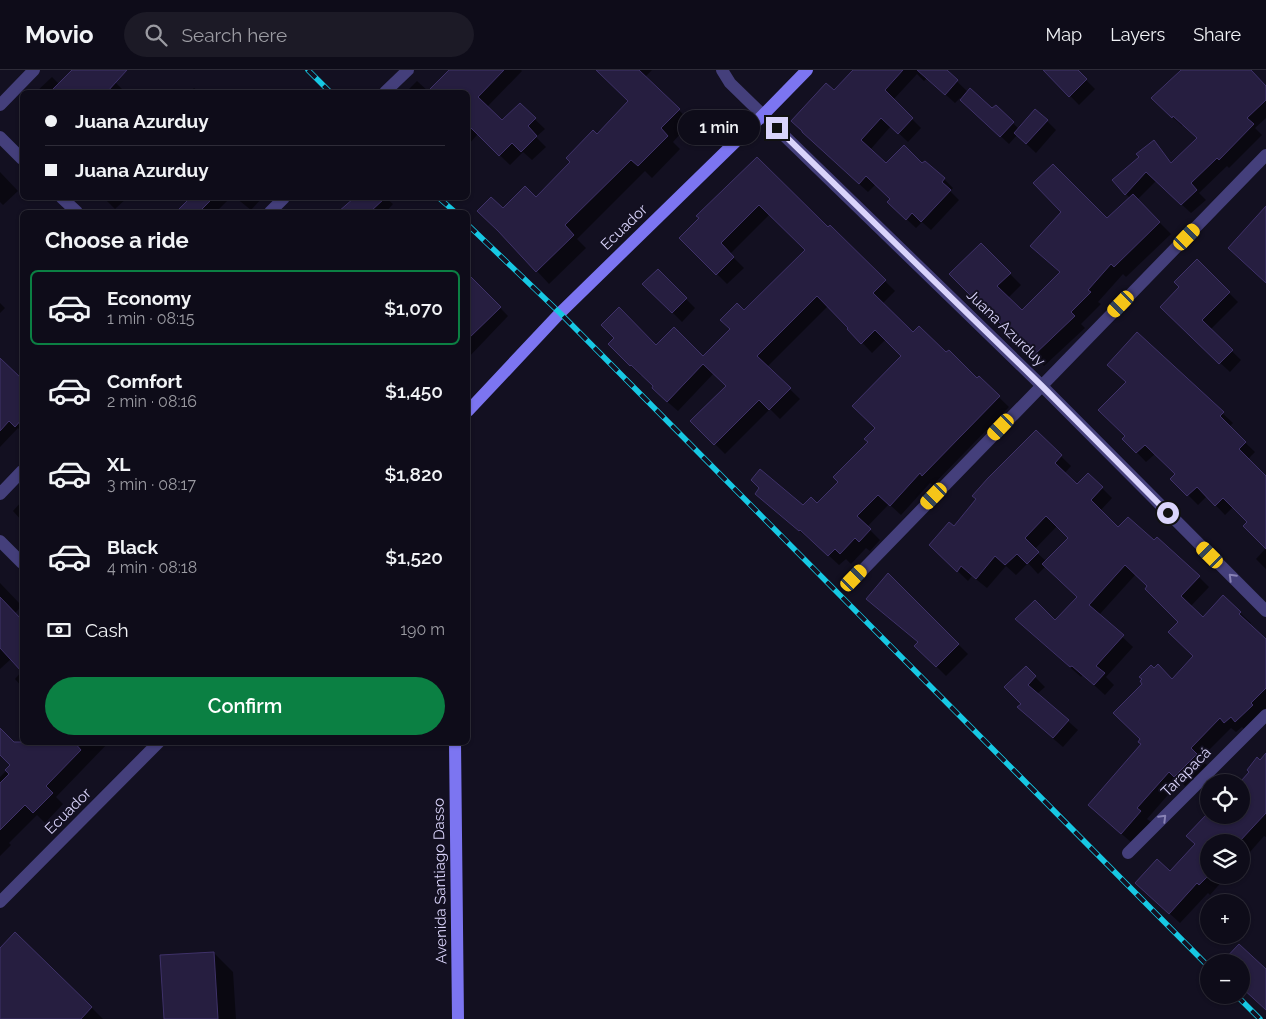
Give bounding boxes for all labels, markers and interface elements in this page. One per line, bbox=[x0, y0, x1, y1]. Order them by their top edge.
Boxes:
search box bbox=[124, 12, 474, 57]
text: Movio bbox=[25, 20, 94, 49]
icon: search bbox=[142, 21, 170, 49]
text: Search here bbox=[182, 24, 287, 46]
text: Map bbox=[1046, 24, 1082, 45]
text: Layers bbox=[1110, 24, 1165, 45]
text: Share bbox=[1193, 24, 1241, 45]
text: Juana Azurduy bbox=[75, 110, 209, 132]
callout: 1 min bbox=[677, 110, 760, 146]
route end bbox=[766, 117, 788, 139]
text: 1 min bbox=[699, 118, 739, 137]
text: Juana Azurduy bbox=[75, 159, 209, 181]
street label: Ecuador bbox=[597, 200, 652, 254]
car bbox=[1171, 221, 1202, 253]
text: Choose a ride bbox=[45, 227, 189, 253]
icon: car bbox=[47, 285, 92, 330]
street label: Juana Azurduy bbox=[963, 286, 1049, 370]
text: Economy bbox=[107, 287, 191, 309]
car bbox=[1105, 288, 1136, 320]
text: $1,070 bbox=[384, 297, 443, 319]
text: 1 min · 08:15 bbox=[107, 309, 195, 328]
icon: car bbox=[47, 368, 92, 413]
text: Comfort bbox=[107, 370, 182, 392]
text: $1,450 bbox=[385, 380, 443, 402]
text: 2 min · 08:16 bbox=[107, 392, 197, 411]
car bbox=[985, 411, 1016, 443]
icon: car bbox=[47, 451, 92, 496]
text: XL bbox=[107, 453, 130, 475]
text: $1,820 bbox=[384, 463, 443, 485]
text: 3 min · 08:17 bbox=[107, 475, 196, 494]
car bbox=[918, 480, 949, 512]
route start bbox=[1157, 502, 1179, 524]
icon: car bbox=[47, 534, 92, 579]
text: Black bbox=[107, 536, 158, 558]
car bbox=[1194, 539, 1225, 571]
text: $1,520 bbox=[385, 546, 443, 568]
text: 4 min · 08:18 bbox=[107, 558, 197, 577]
car bbox=[838, 562, 869, 594]
one-way arrow bbox=[1228, 574, 1237, 583]
icon: cash bbox=[45, 616, 73, 644]
text: Cash bbox=[85, 619, 129, 641]
text: 190 m bbox=[400, 620, 445, 639]
button: Confirm bbox=[45, 677, 445, 735]
street label: Tarapacá bbox=[1157, 743, 1215, 801]
map controls bbox=[1200, 774, 1250, 1004]
button: locate bbox=[1200, 774, 1250, 824]
street label: Ecuador bbox=[41, 784, 95, 838]
street label: Avenida Santiago Dasso bbox=[430, 798, 450, 964]
one-way arrow bbox=[1157, 815, 1166, 824]
button: layers bbox=[1200, 834, 1250, 884]
button: + bbox=[1200, 894, 1250, 944]
button: − bbox=[1200, 954, 1250, 1004]

